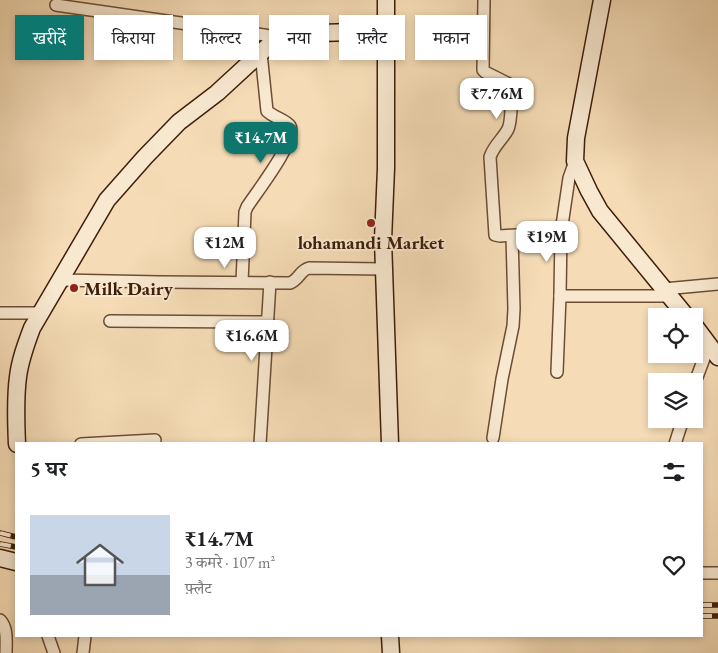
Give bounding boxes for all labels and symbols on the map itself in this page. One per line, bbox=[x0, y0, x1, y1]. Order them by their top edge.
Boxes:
pin: ₹7.76M bbox=[456, 78, 538, 120]
pin: ₹14.7M bbox=[220, 121, 302, 164]
marker: lohamandi Market bbox=[365, 217, 377, 229]
pin: ₹19M bbox=[517, 220, 577, 263]
pin: ₹12M bbox=[195, 226, 255, 269]
place label: lohamandi Market bbox=[298, 230, 444, 255]
place label: Milk Dairy bbox=[84, 276, 174, 301]
marker: Milk Dairy bbox=[68, 282, 80, 294]
pin: ₹16.6M bbox=[211, 320, 293, 362]

